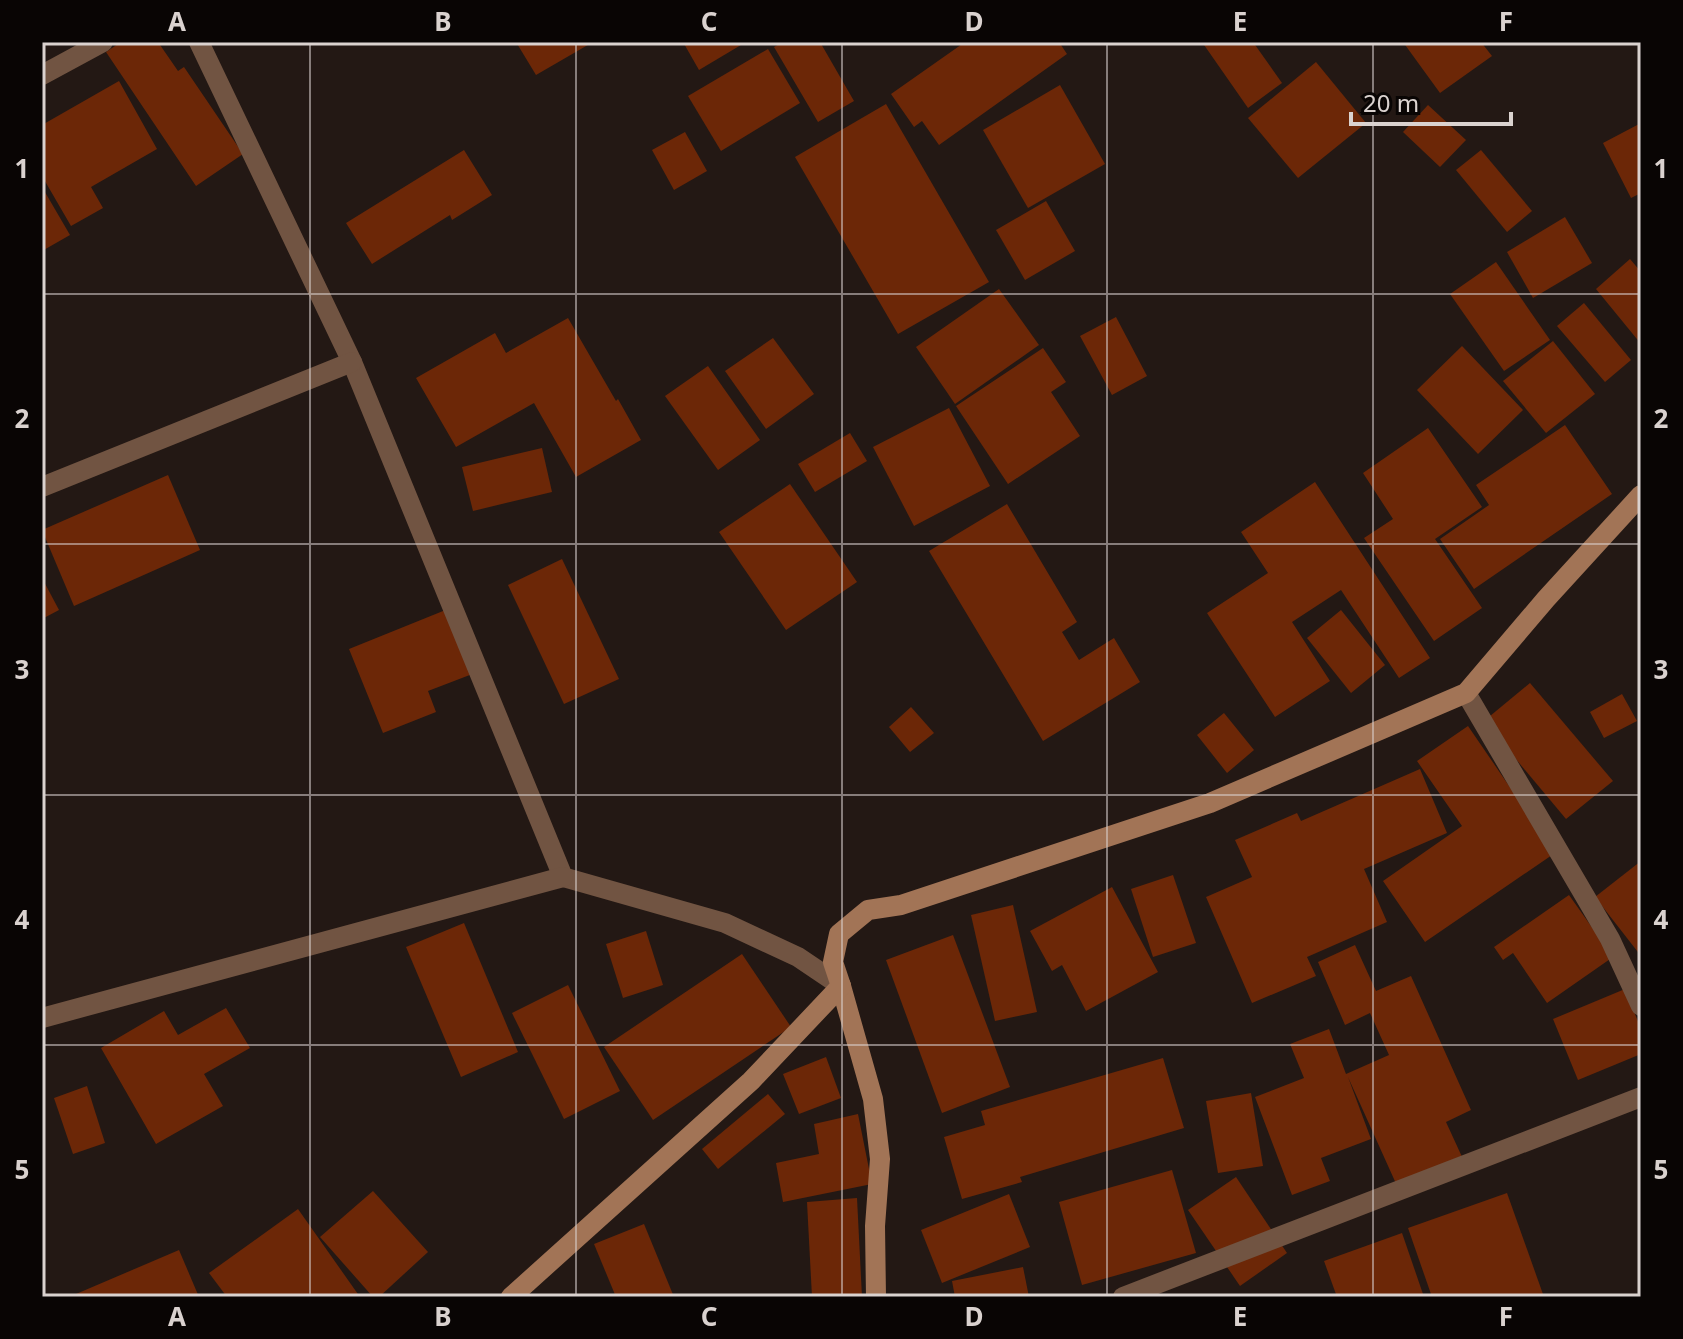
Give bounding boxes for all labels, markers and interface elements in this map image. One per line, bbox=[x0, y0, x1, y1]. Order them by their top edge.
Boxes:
text: A bbox=[168, 3, 186, 39]
text: B bbox=[434, 3, 452, 39]
text: C bbox=[701, 3, 717, 39]
text: D bbox=[964, 3, 984, 39]
text: E bbox=[1233, 3, 1247, 39]
text: F bbox=[1499, 3, 1513, 39]
scale bar bbox=[1351, 76, 1511, 126]
text: 20 m bbox=[1363, 86, 1419, 119]
text: 1 bbox=[15, 150, 29, 186]
text: 1 bbox=[1654, 150, 1668, 186]
text: 2 bbox=[15, 400, 30, 436]
text: 2 bbox=[1654, 400, 1669, 436]
text: 3 bbox=[15, 651, 29, 687]
text: 3 bbox=[1654, 651, 1668, 687]
text: 4 bbox=[15, 901, 30, 937]
text: 4 bbox=[1654, 901, 1669, 937]
text: 5 bbox=[15, 1151, 29, 1187]
text: 5 bbox=[1654, 1151, 1668, 1187]
text: A bbox=[168, 1298, 186, 1334]
text: B bbox=[434, 1298, 452, 1334]
text: C bbox=[701, 1298, 717, 1334]
text: D bbox=[964, 1298, 984, 1334]
text: E bbox=[1233, 1298, 1247, 1334]
text: F bbox=[1499, 1298, 1513, 1334]

